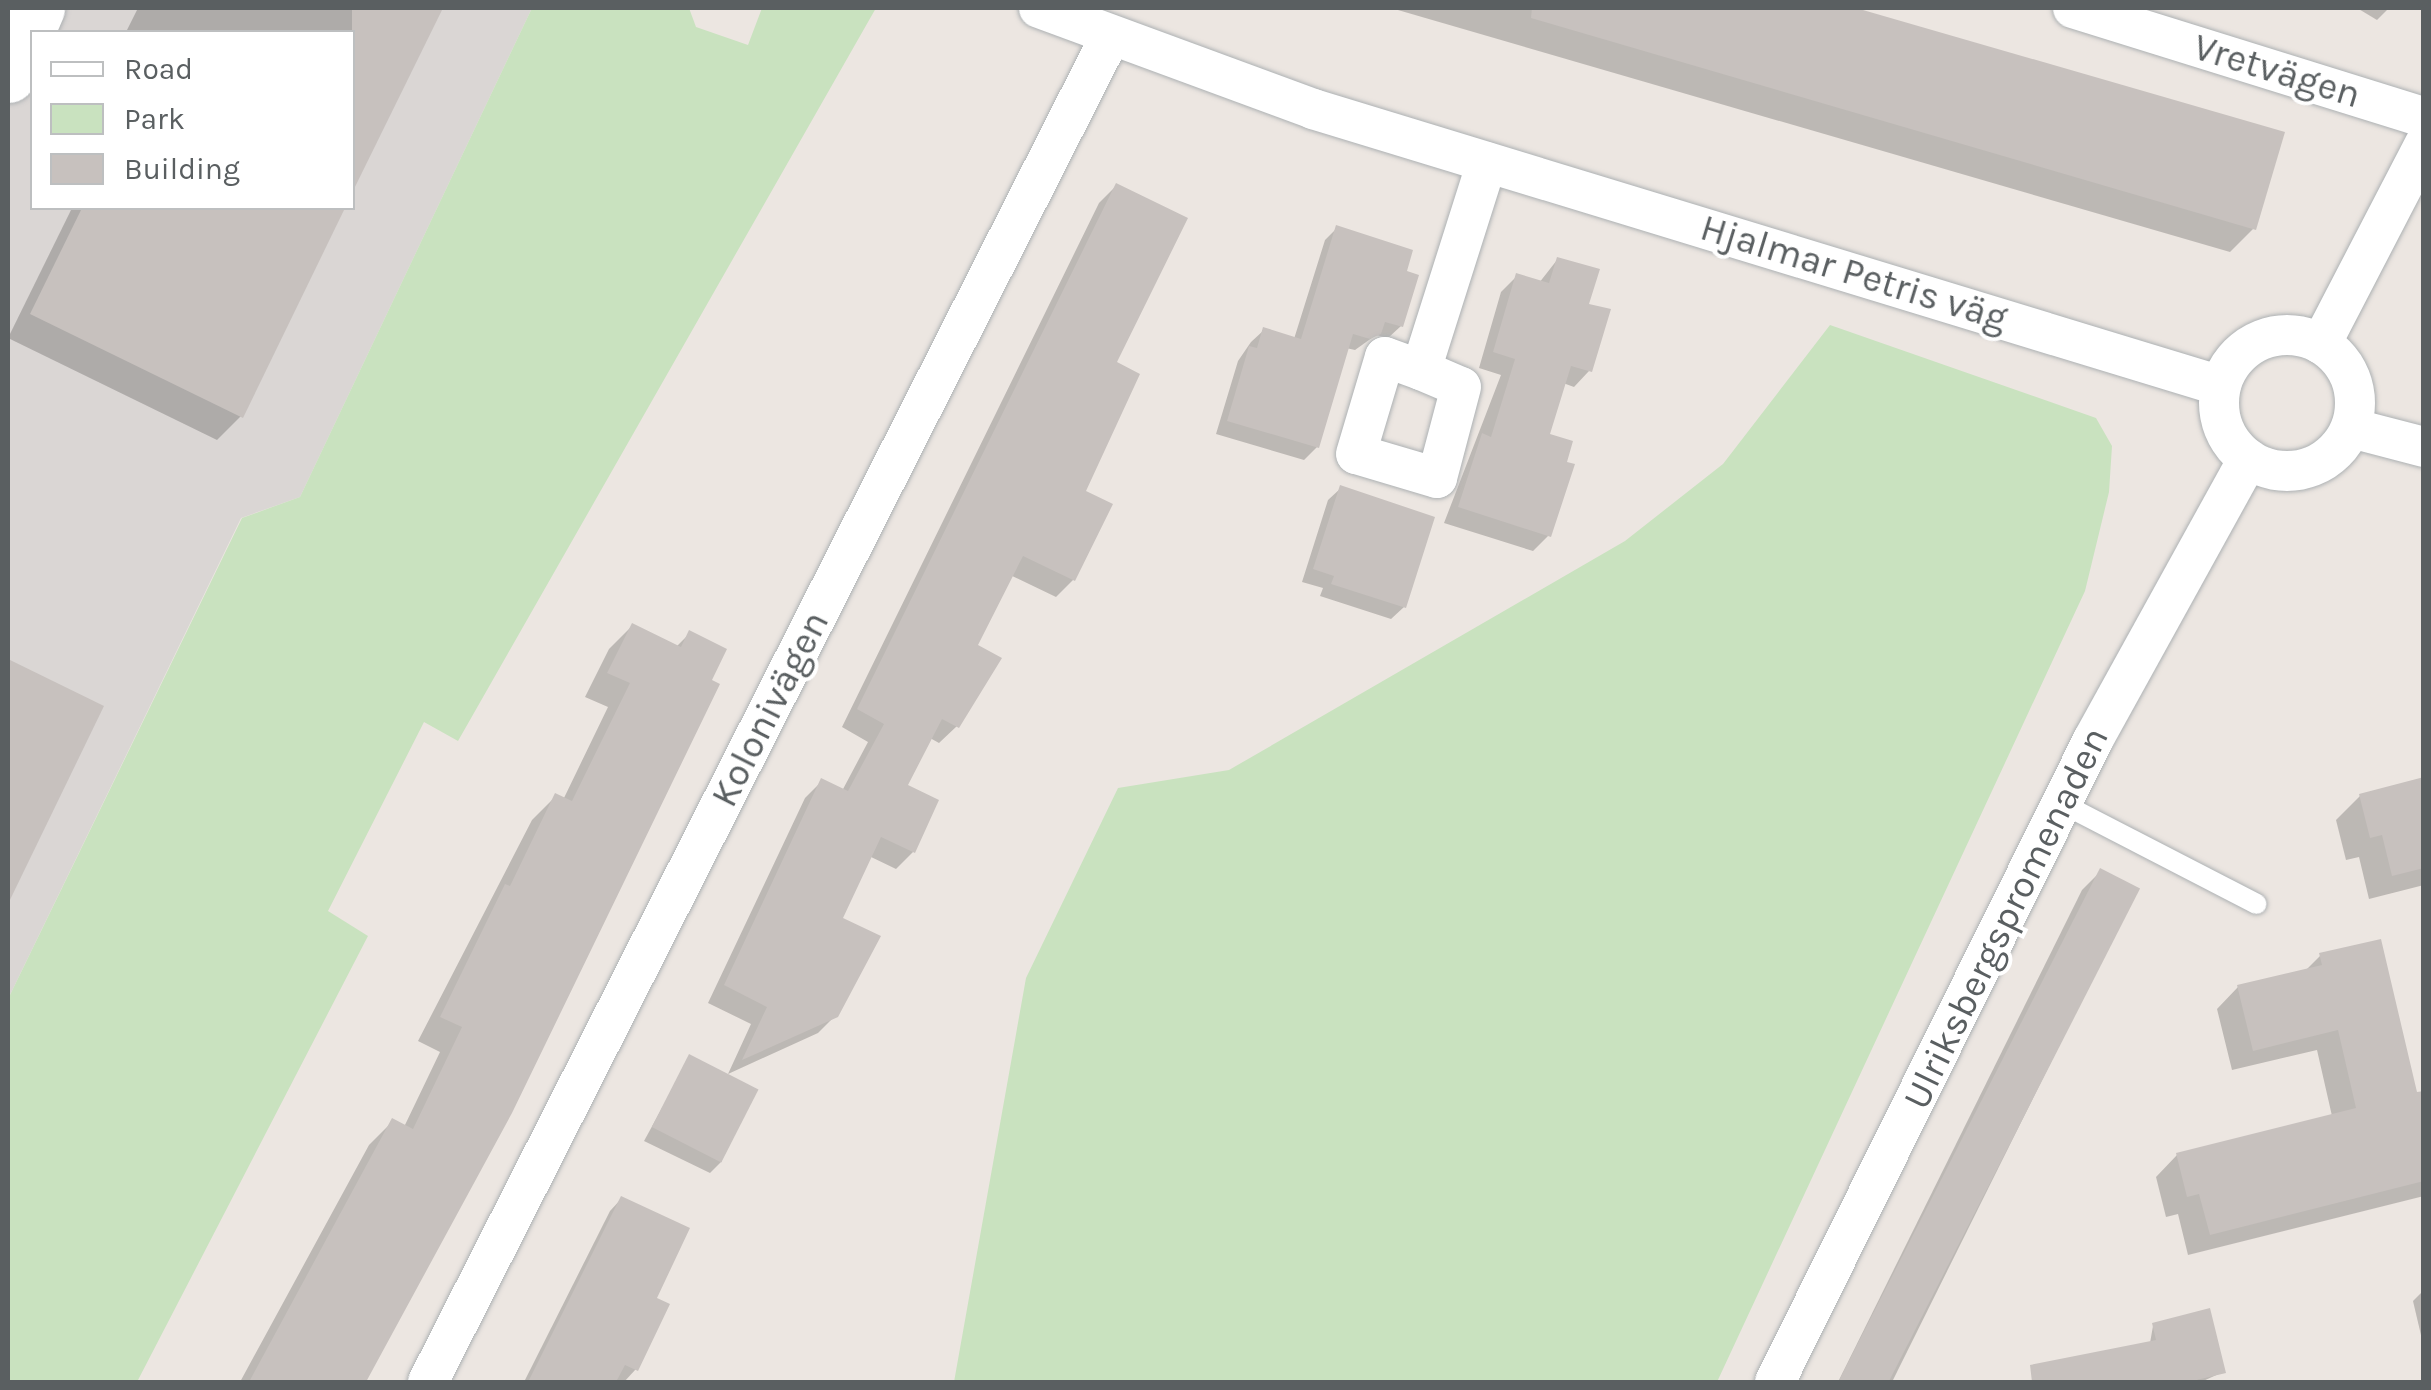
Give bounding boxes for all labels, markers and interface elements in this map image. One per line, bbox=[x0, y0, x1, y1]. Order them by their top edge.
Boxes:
street label: Vretvägen bbox=[2188, 24, 2366, 118]
legend bbox=[30, 30, 355, 210]
text: Road bbox=[124, 51, 193, 87]
text: Park bbox=[124, 101, 185, 137]
text: Building bbox=[124, 151, 240, 187]
street label: Hjalmar Petris väg bbox=[1695, 205, 2013, 341]
street label: Kolonivägen bbox=[701, 604, 839, 814]
street label: Ulriksbergspromenaden bbox=[1894, 720, 2118, 1116]

